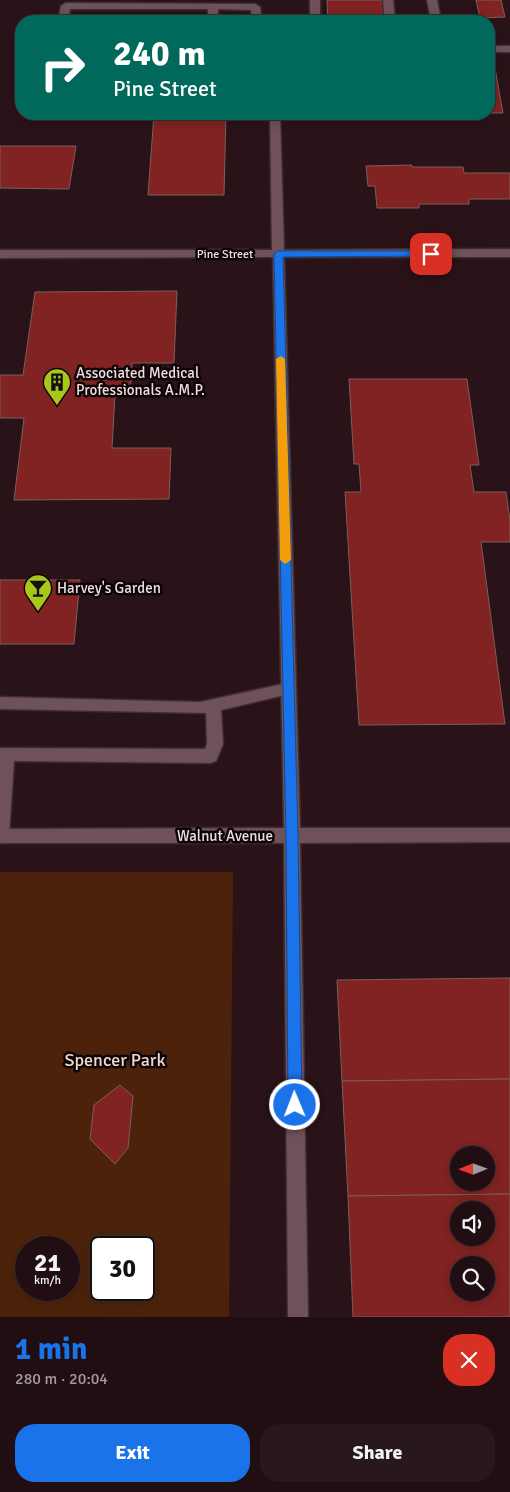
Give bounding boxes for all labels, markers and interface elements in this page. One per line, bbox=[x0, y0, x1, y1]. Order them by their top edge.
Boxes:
text: 240 m bbox=[113, 32, 206, 75]
icon: right bbox=[30, 35, 95, 100]
text: Pine Street bbox=[113, 75, 217, 102]
pin bbox=[410, 233, 452, 275]
icon: arrive bbox=[417, 240, 445, 268]
street label: Pine Street bbox=[197, 247, 253, 262]
place label: Associated Medical Professionals A.M.P. bbox=[76, 364, 205, 399]
building icon: Associated Medical Professionals A.M.P. bbox=[42, 367, 72, 406]
bar icon: Harvey's Garden bbox=[23, 573, 53, 612]
place label: Harvey's Garden bbox=[57, 579, 161, 597]
street label: Walnut Avenue bbox=[177, 827, 273, 845]
park label: Spencer Park bbox=[65, 1049, 165, 1071]
position arrow bbox=[268, 1078, 320, 1130]
north arrow bbox=[450, 1146, 495, 1191]
map controls bbox=[450, 1146, 495, 1301]
button: sound bbox=[450, 1201, 495, 1246]
speed limit sign: 30 bbox=[90, 1236, 155, 1301]
text: 21 bbox=[34, 1247, 61, 1278]
button: search bbox=[450, 1256, 495, 1301]
text: km/h bbox=[34, 1273, 61, 1288]
text: 1 min bbox=[15, 1331, 87, 1368]
button: close bbox=[443, 1334, 495, 1386]
text: 280 m · 20:04 bbox=[15, 1369, 108, 1389]
button: Exit bbox=[15, 1424, 250, 1482]
button: Share bbox=[260, 1424, 495, 1482]

